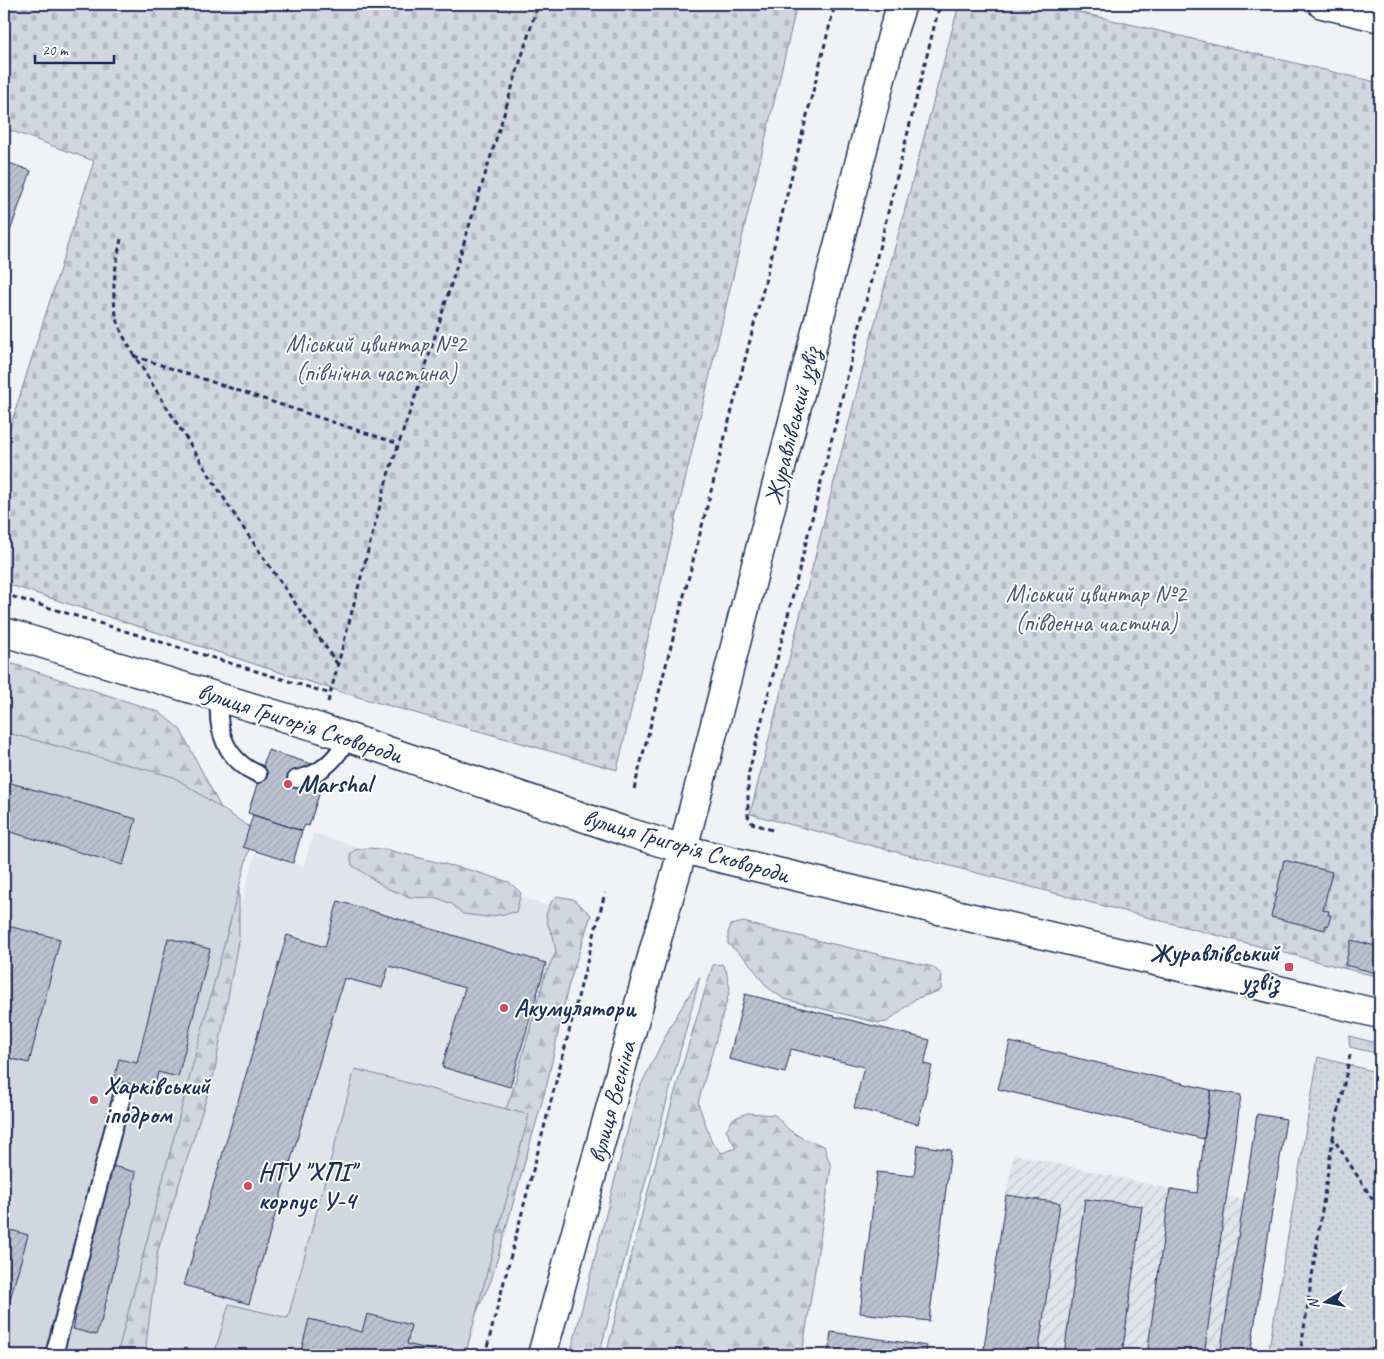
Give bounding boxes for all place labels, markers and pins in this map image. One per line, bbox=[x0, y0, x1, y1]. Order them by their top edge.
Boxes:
place label: Marshal bbox=[298, 768, 376, 800]
marker: Marshal bbox=[282, 778, 294, 790]
place label: Журавлівський узвіз bbox=[1150, 937, 1281, 998]
marker: Журавлівський узвіз bbox=[1283, 961, 1295, 973]
place label: Акумулятори bbox=[514, 992, 637, 1024]
marker: Акумулятори bbox=[498, 1002, 510, 1014]
place label: Харківський іподром bbox=[104, 1070, 212, 1131]
marker: Харківський іподром bbox=[88, 1094, 100, 1106]
place label: НТУ "ХПІ" корпус У-4 bbox=[258, 1156, 360, 1217]
marker: НТУ "ХПІ" корпус У-4 bbox=[242, 1180, 254, 1192]

